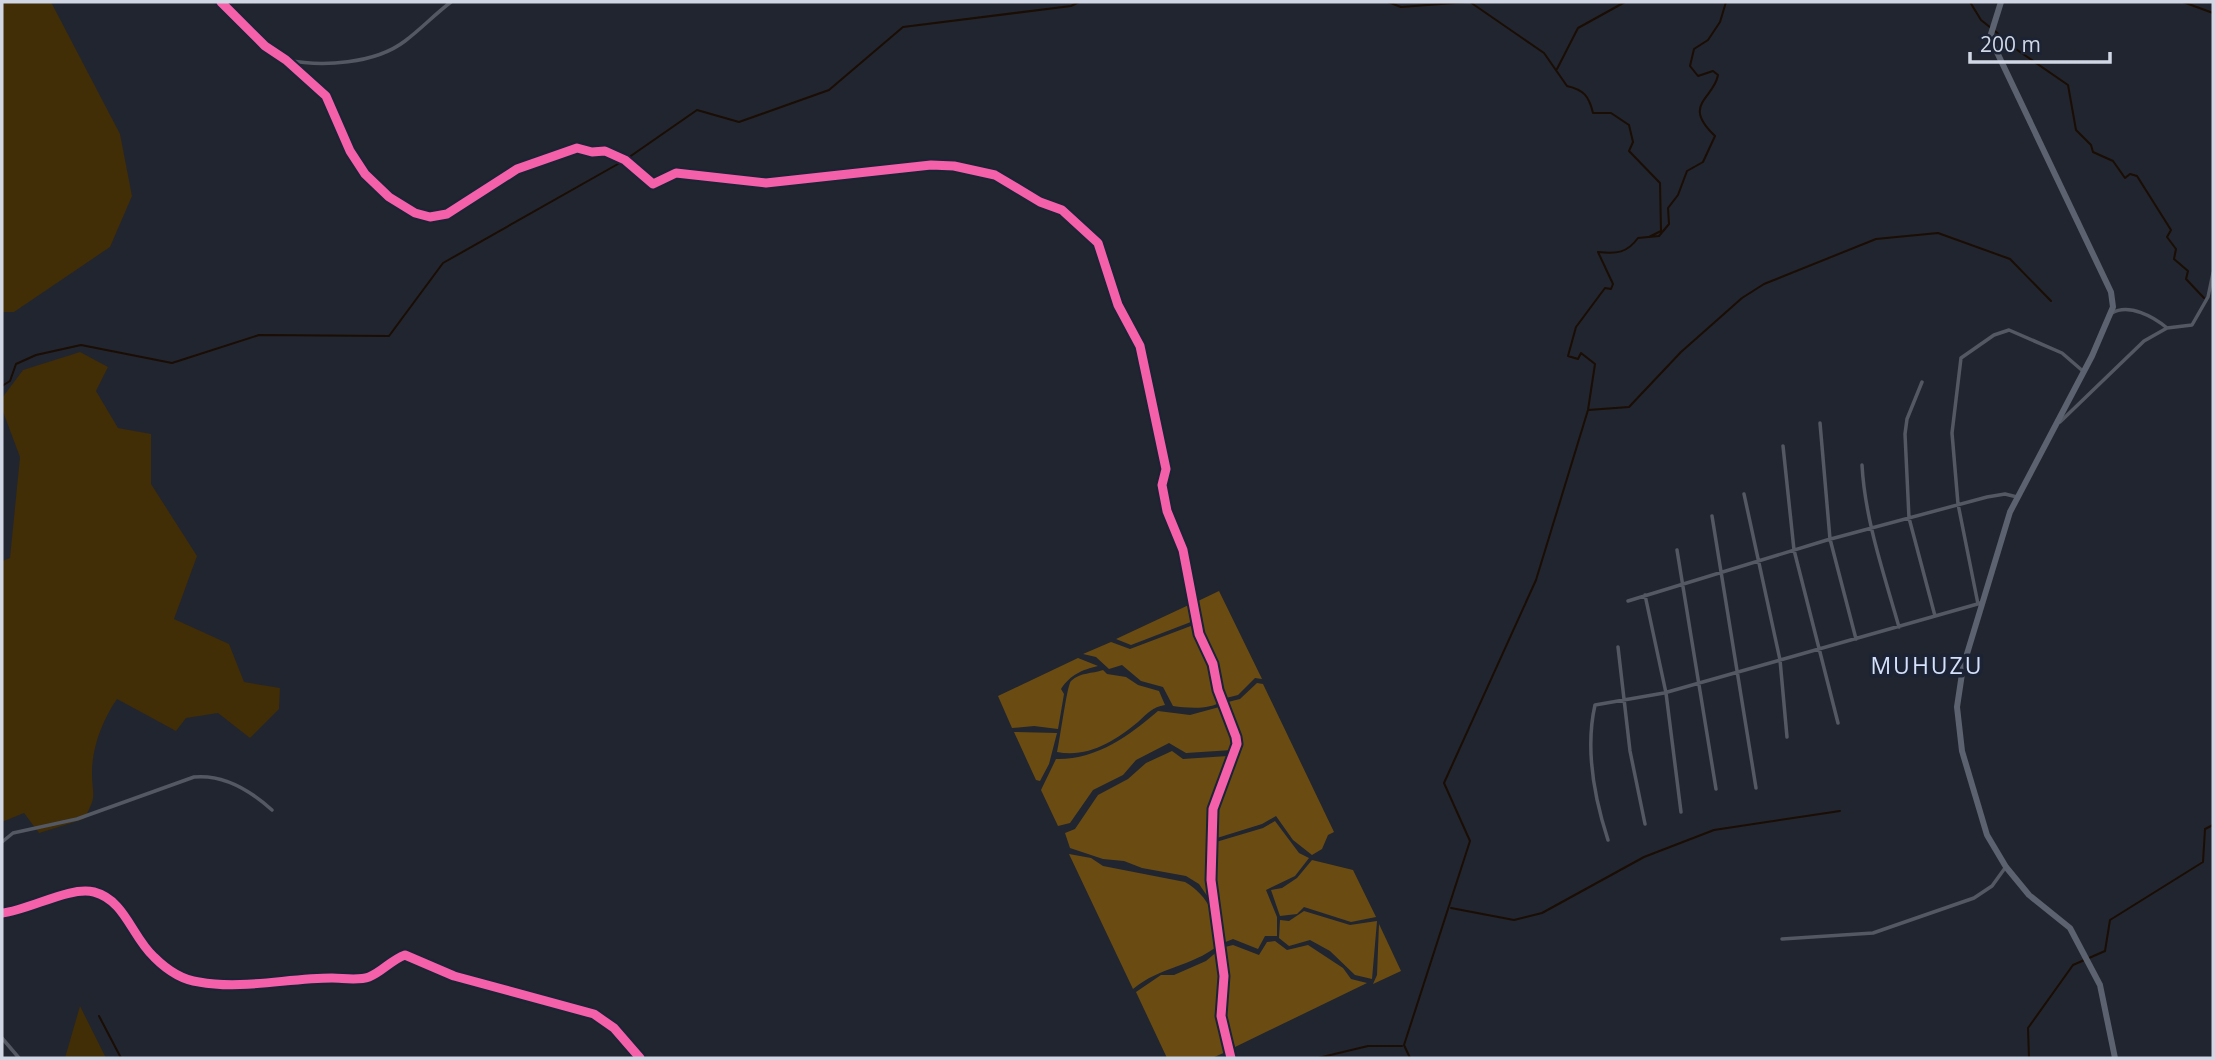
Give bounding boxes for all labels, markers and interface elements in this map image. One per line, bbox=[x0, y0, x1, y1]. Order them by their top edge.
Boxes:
scale bar bbox=[1970, 21, 2110, 65]
text: 200 m bbox=[1980, 30, 2041, 58]
district label: MUHUZU bbox=[1870, 649, 1984, 681]

